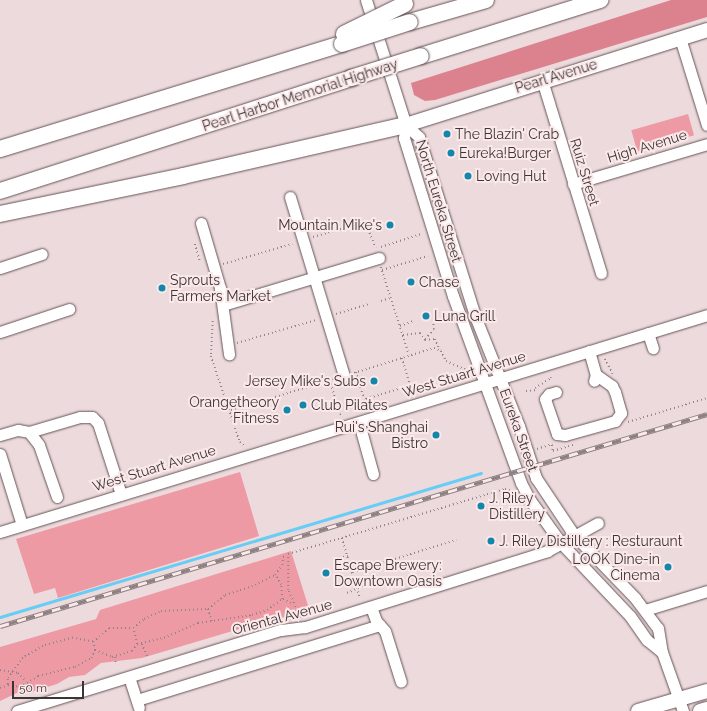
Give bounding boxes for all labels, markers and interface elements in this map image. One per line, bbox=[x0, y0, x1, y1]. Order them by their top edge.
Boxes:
street label: Pearl Harbor Memorial Highway bbox=[200, 55, 400, 135]
street label: Pearl Avenue bbox=[513, 55, 599, 97]
place label: The Blazin' Crab bbox=[455, 126, 559, 142]
street label: High Avenue bbox=[605, 126, 689, 166]
marker: The Blazin' Crab bbox=[442, 129, 452, 139]
street label: Ruiz Street bbox=[567, 136, 603, 208]
street label: North Eureka Street bbox=[412, 138, 466, 264]
place label: Eureka!Burger bbox=[459, 145, 551, 161]
marker: Eureka!Burger bbox=[446, 148, 456, 158]
place label: Loving Hut bbox=[476, 168, 546, 184]
marker: Loving Hut bbox=[463, 171, 473, 181]
place label: Mountain Mike's bbox=[278, 217, 382, 233]
marker: Mountain Mike's bbox=[385, 220, 395, 230]
place label: Sprouts Farmers Market bbox=[170, 272, 271, 304]
place label: Chase bbox=[419, 274, 459, 290]
marker: Chase bbox=[406, 277, 416, 287]
marker: Sprouts Farmers Market bbox=[157, 283, 167, 293]
place label: Luna Grill bbox=[434, 308, 495, 324]
marker: Luna Grill bbox=[421, 311, 431, 321]
street label: West Stuart Avenue bbox=[400, 347, 528, 401]
place label: Jersey Mike's Subs bbox=[245, 373, 366, 389]
marker: Jersey Mike's Subs bbox=[369, 376, 379, 386]
street label: Eureka Street bbox=[496, 386, 542, 474]
place label: Orangetheory Fitness bbox=[189, 394, 279, 426]
place label: Club Pilates bbox=[311, 397, 388, 413]
marker: Club Pilates bbox=[298, 400, 308, 410]
marker: Orangetheory Fitness bbox=[282, 405, 292, 415]
place label: Rui's Shanghai Bistro bbox=[335, 419, 428, 452]
marker: Rui's Shanghai Bistro bbox=[431, 430, 441, 440]
street label: West Stuart Avenue bbox=[90, 441, 218, 495]
place label: J. Riley Distillery bbox=[489, 490, 545, 522]
marker: J. Riley Distillery bbox=[476, 501, 486, 511]
place label: J. Riley Distillery : Resturaunt bbox=[499, 533, 683, 549]
marker: J. Riley Distillery : Resturaunt bbox=[486, 536, 496, 546]
place label: LOOK Dine-in Cinema bbox=[572, 551, 660, 584]
place label: Escape Brewery: Downtown Oasis bbox=[334, 557, 442, 590]
marker: LOOK Dine-in Cinema bbox=[663, 562, 673, 572]
marker: Escape Brewery: Downtown Oasis bbox=[321, 568, 331, 578]
street label: Oriental Avenue bbox=[230, 595, 334, 639]
scale bar bbox=[14, 673, 86, 699]
text: 50 m bbox=[19, 681, 47, 695]

